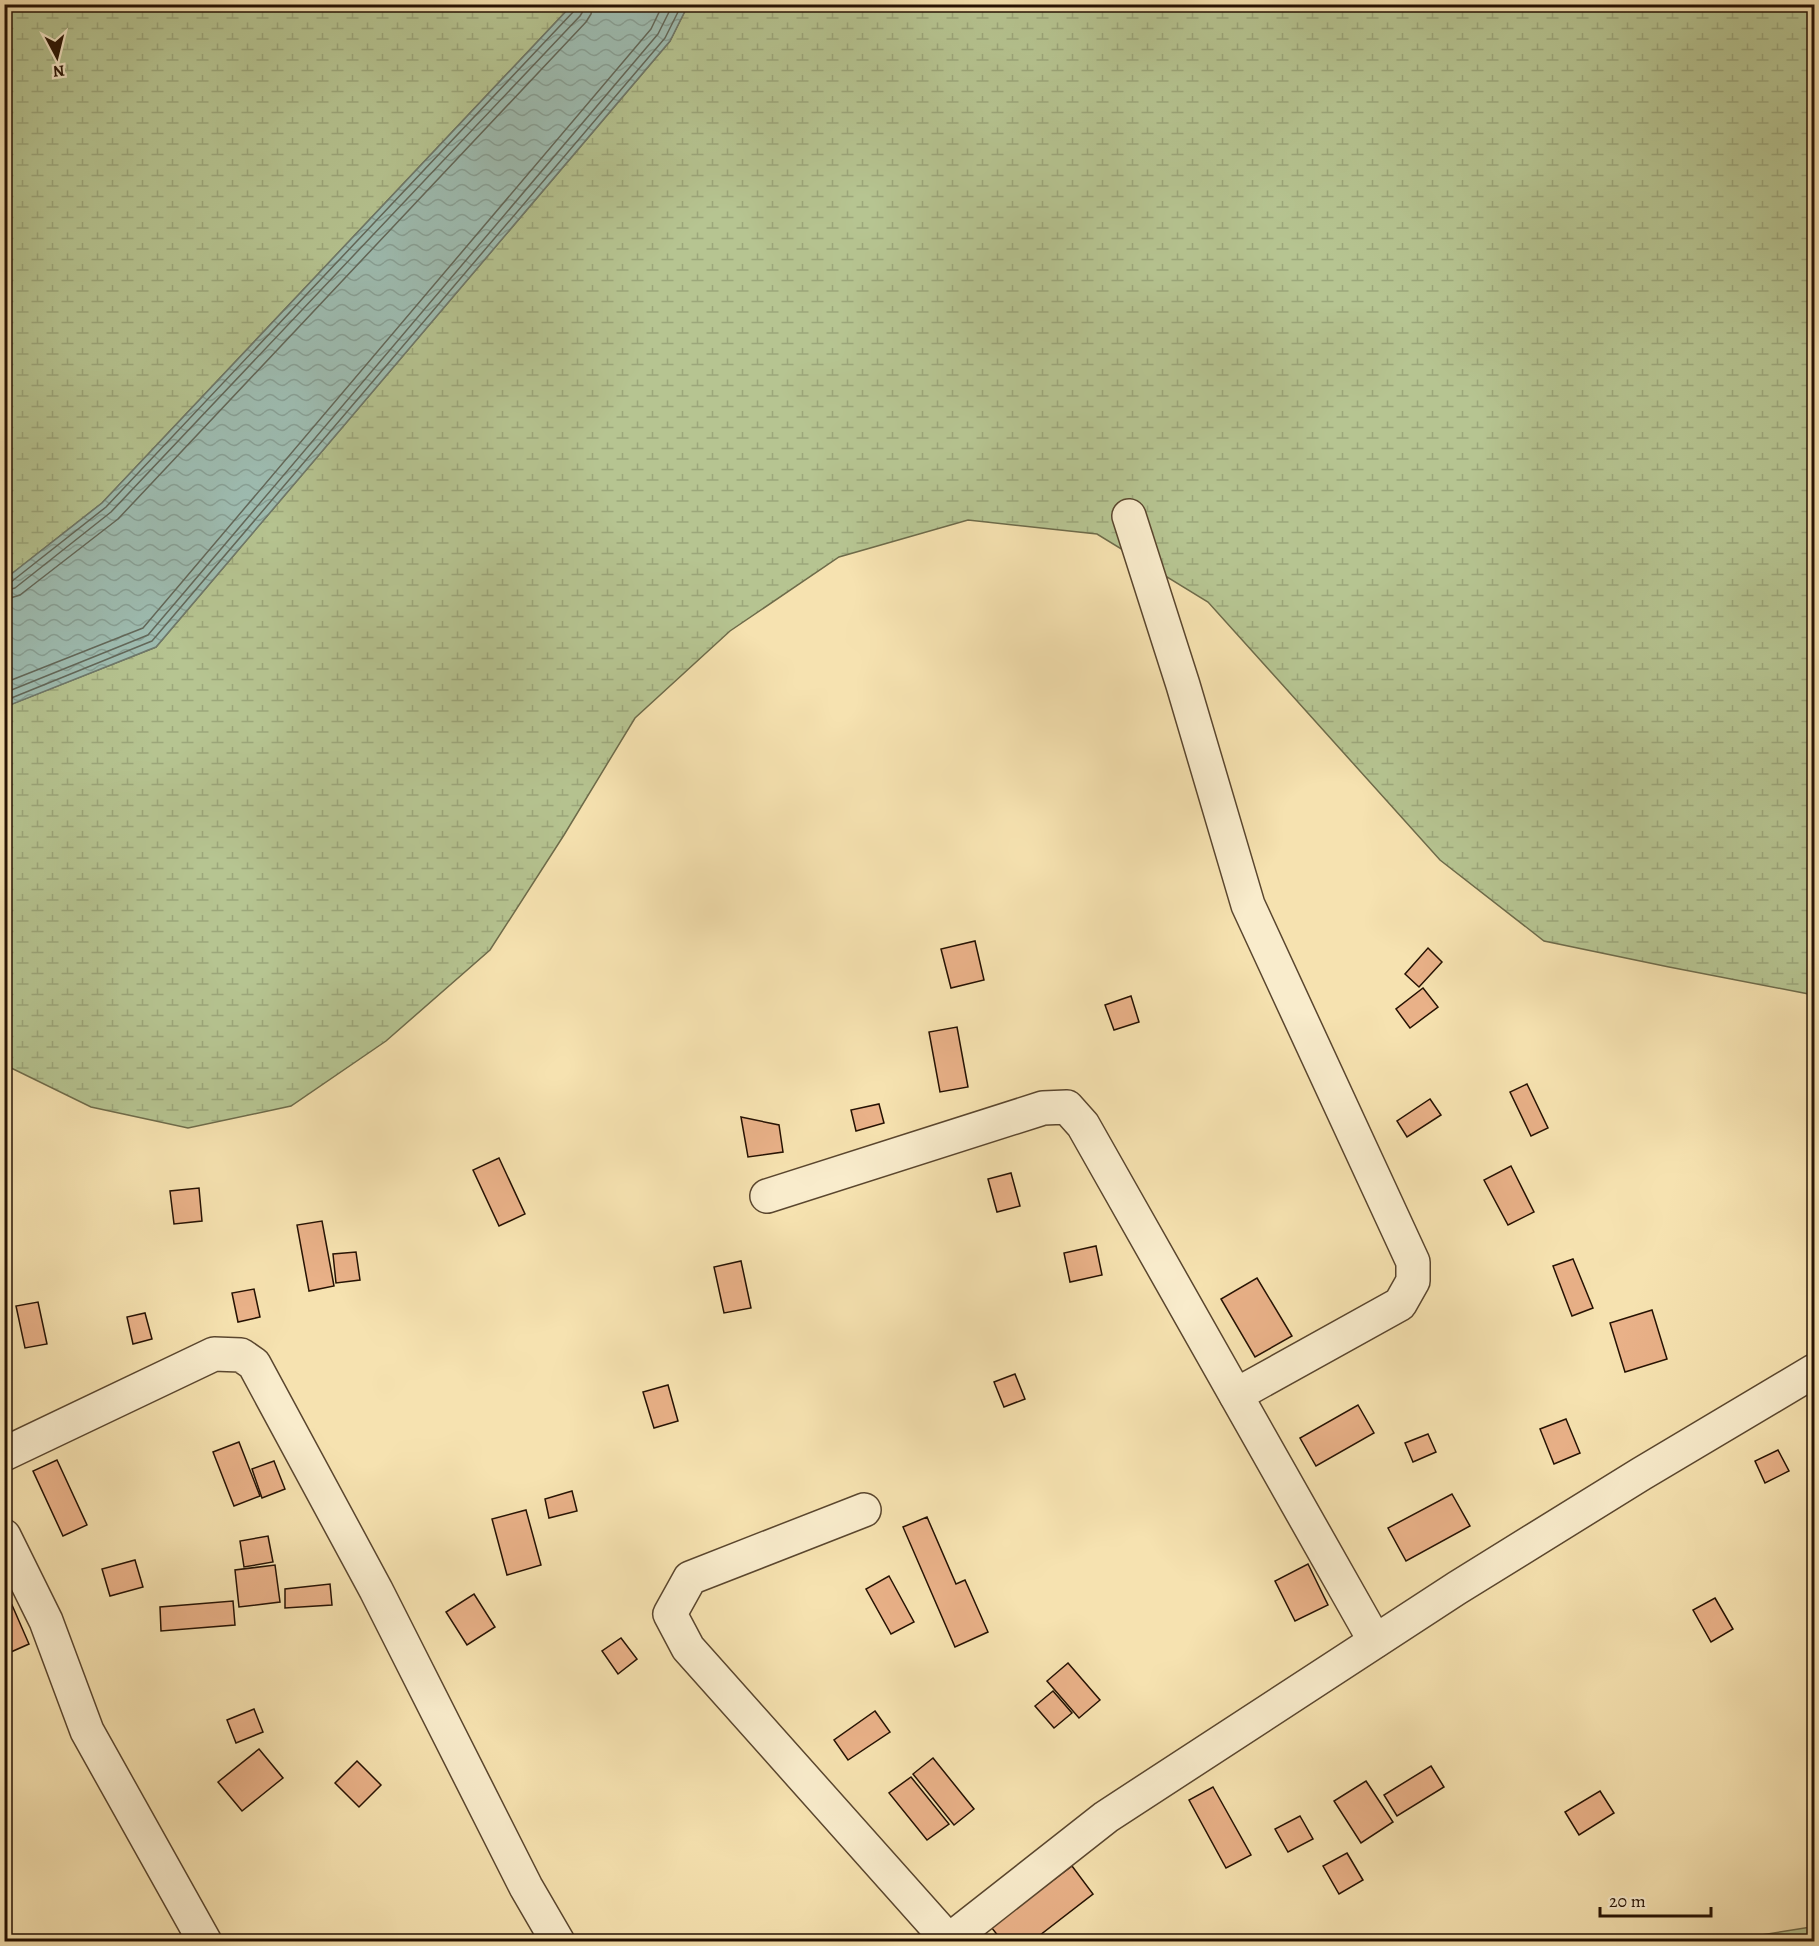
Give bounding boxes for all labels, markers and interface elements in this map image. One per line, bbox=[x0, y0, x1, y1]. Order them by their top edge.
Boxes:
north arrow bbox=[27, 27, 87, 87]
text: N bbox=[51, 59, 66, 83]
scale bar bbox=[1600, 1880, 1711, 1918]
text: 20 m bbox=[1609, 1889, 1646, 1913]

